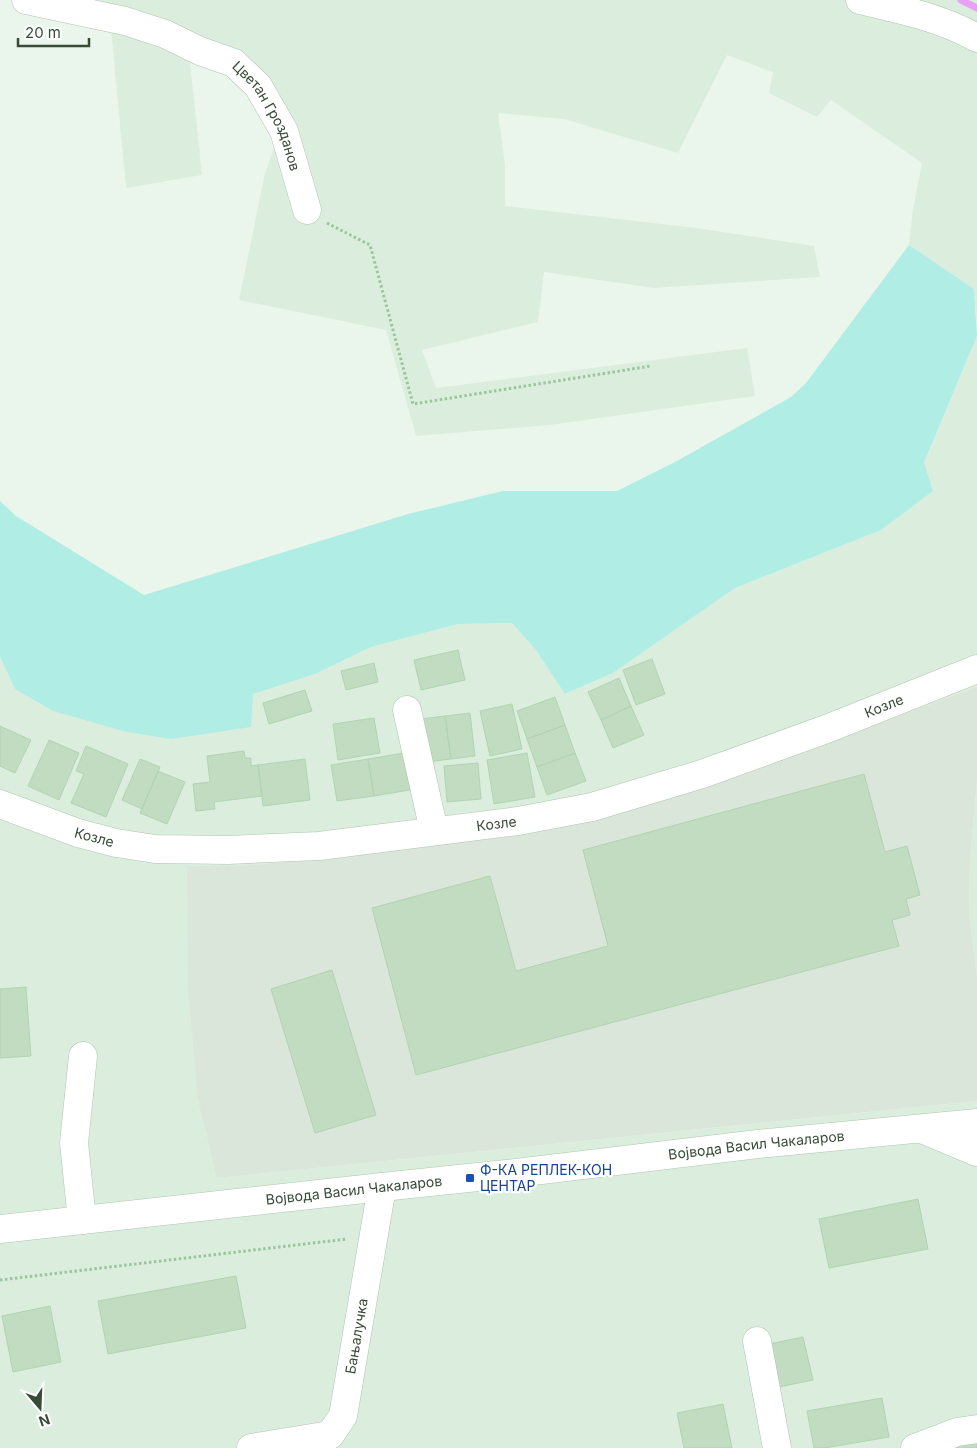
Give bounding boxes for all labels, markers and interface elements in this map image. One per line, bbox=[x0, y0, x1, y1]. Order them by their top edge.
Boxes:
scale bar bbox=[18, 15, 89, 47]
text: 20 m bbox=[25, 23, 61, 42]
street label: Цветан Грозданов bbox=[229, 57, 304, 173]
street label: Козле bbox=[862, 690, 906, 721]
street label: Козле bbox=[475, 812, 518, 834]
street label: Козле bbox=[73, 823, 116, 850]
street label: Војвода Васил Чакаларов bbox=[667, 1127, 845, 1163]
place label: Ф-КА РЕПЛЕК-КОН ЦЕНТАР bbox=[480, 1161, 612, 1194]
street label: Војвода Васил Чакаларов bbox=[265, 1172, 443, 1208]
marker: Ф-КА РЕПЛЕК-КОН ЦЕНТАР bbox=[464, 1172, 476, 1184]
street label: Бањалучка bbox=[341, 1297, 371, 1375]
north arrow bbox=[15, 1383, 65, 1433]
text: N bbox=[37, 1411, 52, 1431]

